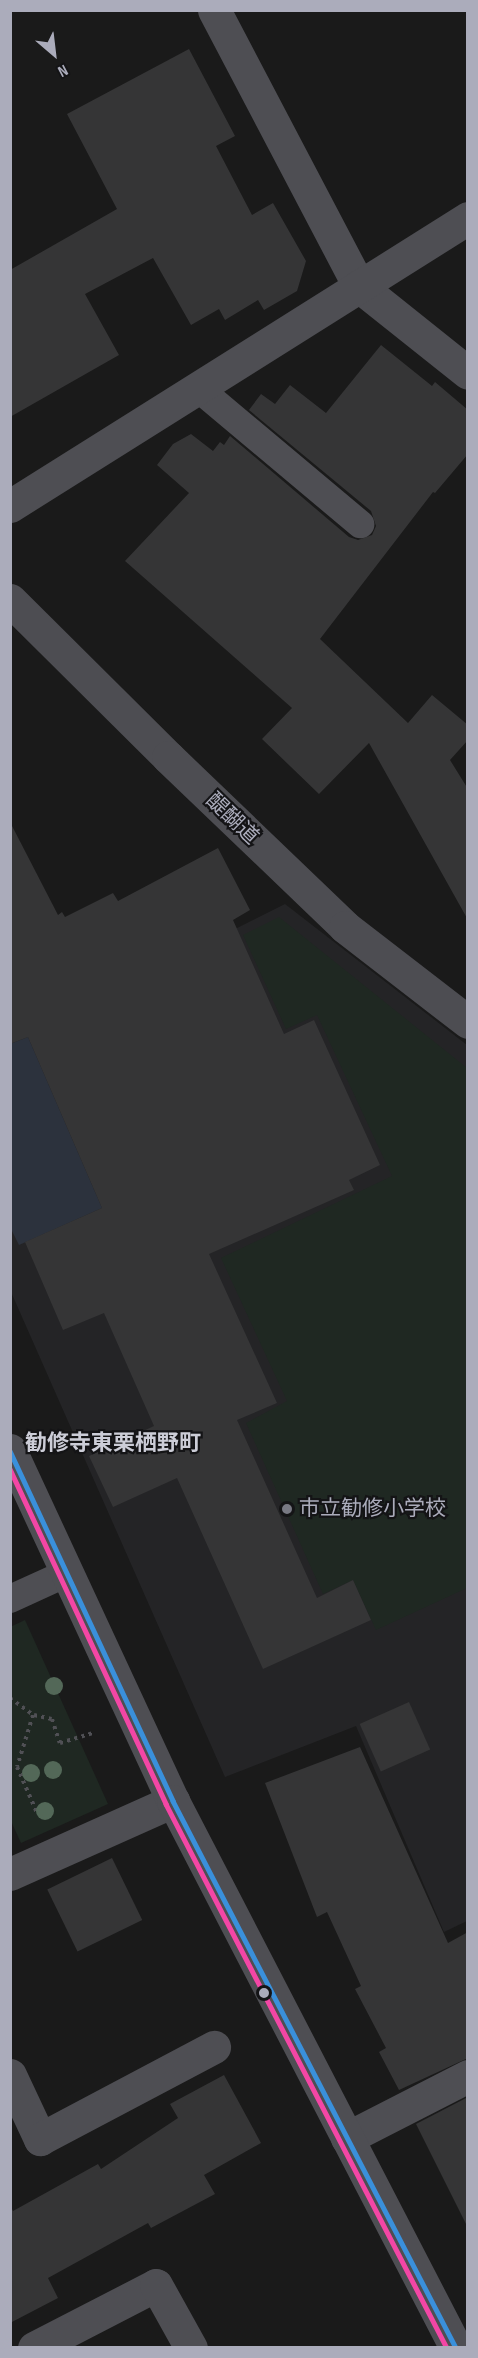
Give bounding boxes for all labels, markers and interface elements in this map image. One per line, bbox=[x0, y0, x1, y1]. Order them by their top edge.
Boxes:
north arrow bbox=[24, 24, 84, 84]
text: N bbox=[54, 60, 71, 81]
street label: 醍醐道 bbox=[201, 788, 263, 850]
district label: 勧修寺東栗栖野町 bbox=[25, 1431, 201, 1457]
place label: 市立勧修小学校 bbox=[299, 1496, 446, 1522]
marker: 市立勧修小学校 bbox=[280, 1502, 294, 1516]
unlabelled marker bbox=[258, 1987, 270, 1999]

